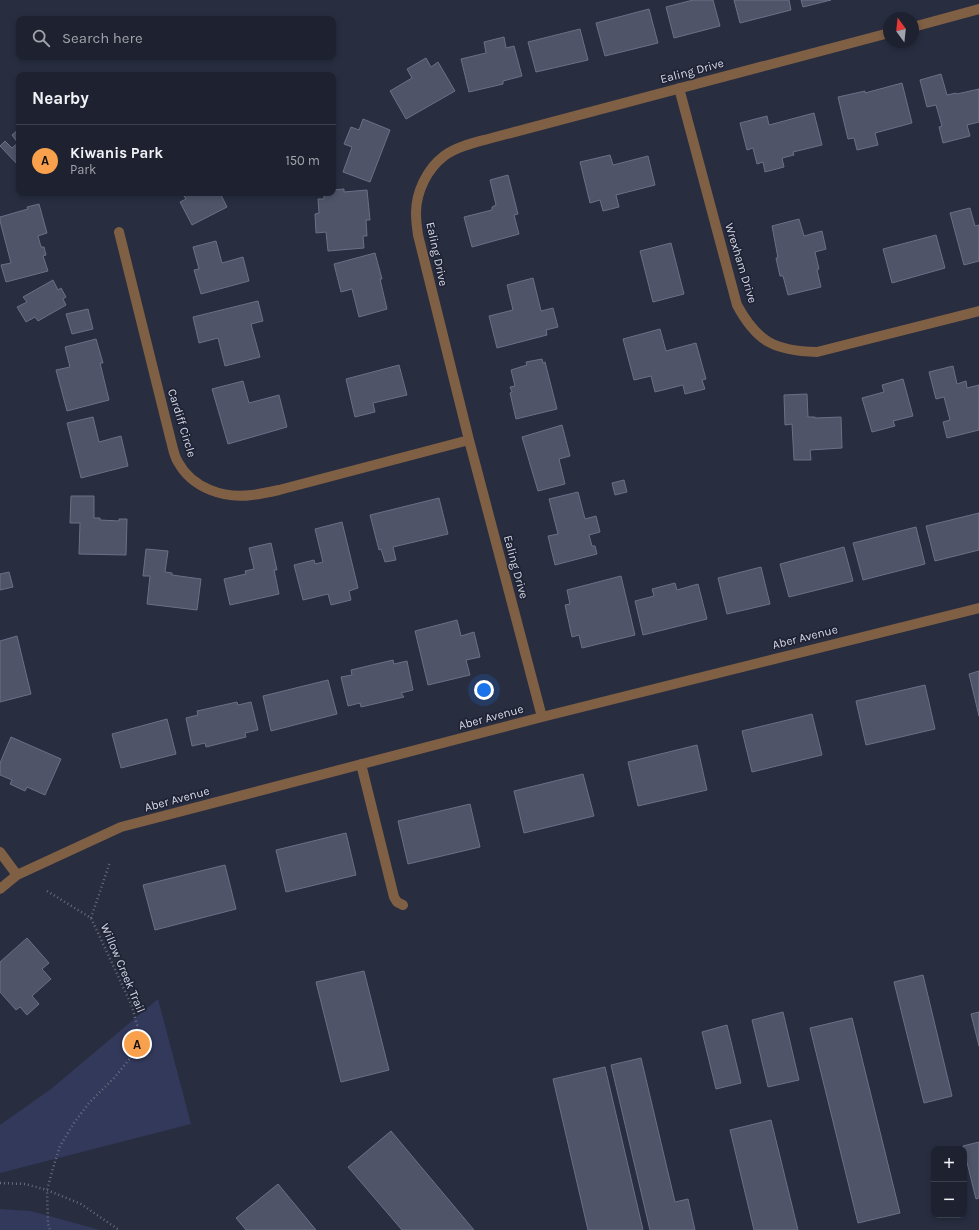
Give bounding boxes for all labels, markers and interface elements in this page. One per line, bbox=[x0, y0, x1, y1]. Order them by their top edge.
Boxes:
north arrow bbox=[883, 12, 919, 48]
search box bbox=[16, 16, 336, 60]
icon: search bbox=[30, 27, 52, 49]
text: Search here bbox=[62, 29, 143, 47]
street label: Ealing Drive bbox=[659, 56, 725, 86]
text: Nearby bbox=[32, 88, 89, 108]
text: Kiwanis Park bbox=[70, 144, 163, 162]
text: A bbox=[41, 153, 49, 168]
text: 150 m bbox=[285, 153, 320, 168]
text: Park bbox=[70, 162, 96, 177]
street label: Ealing Drive bbox=[423, 221, 451, 287]
street label: Wrexham Drive bbox=[722, 221, 760, 305]
street label: Cardiff Circle bbox=[165, 387, 199, 459]
street label: Ealing Drive bbox=[501, 534, 531, 600]
street label: Aber Avenue bbox=[771, 622, 839, 652]
your location bbox=[474, 680, 494, 700]
street label: Aber Avenue bbox=[457, 702, 525, 732]
street label: Aber Avenue bbox=[143, 784, 211, 814]
street label: Willow Creek Trail bbox=[98, 921, 148, 1015]
pin: A bbox=[124, 1029, 150, 1059]
map controls bbox=[931, 1146, 967, 1218]
button: + bbox=[931, 1146, 967, 1182]
button: − bbox=[931, 1182, 967, 1218]

